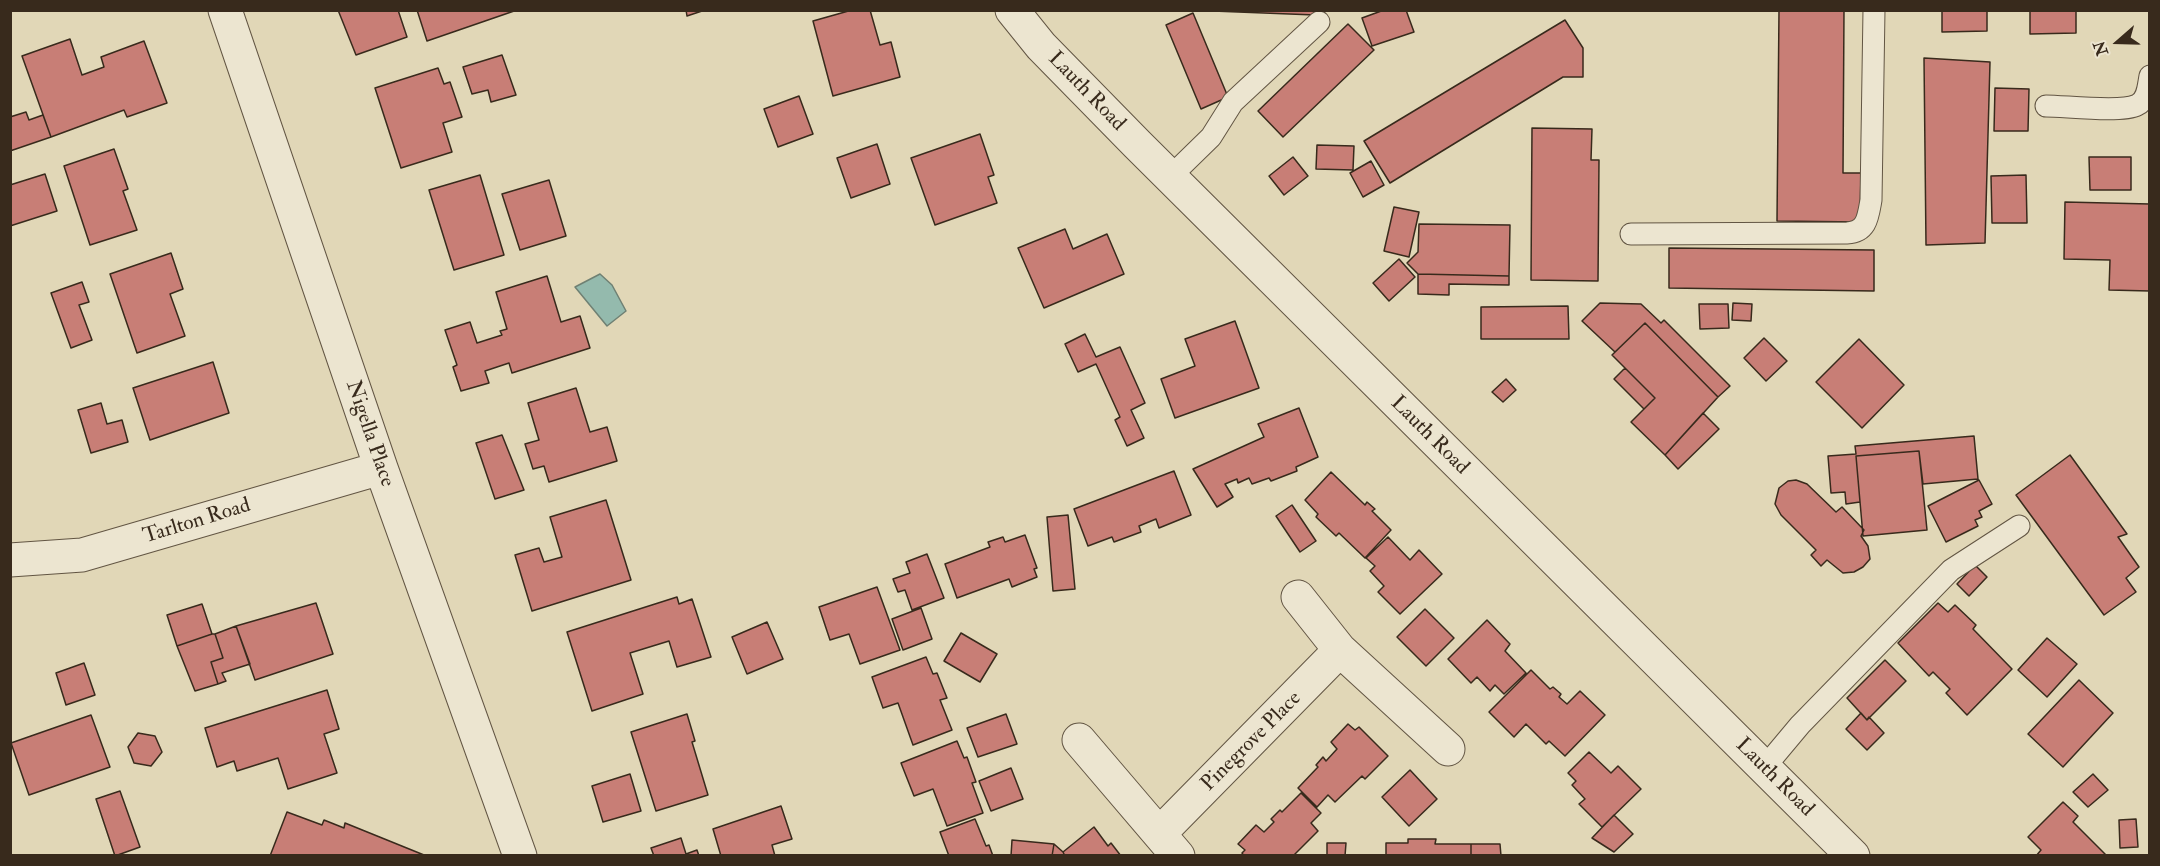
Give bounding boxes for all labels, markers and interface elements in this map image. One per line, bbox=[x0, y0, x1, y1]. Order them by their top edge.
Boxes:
north arrow bbox=[2088, 12, 2148, 72]
text: N bbox=[2089, 38, 2113, 58]
street label: Lauth Road bbox=[1042, 47, 1130, 137]
street label: Nigella Place bbox=[339, 378, 399, 490]
street label: Lauth Road bbox=[1384, 391, 1474, 481]
street label: Tarlton Road bbox=[140, 494, 254, 550]
street label: Pinegrove Place bbox=[1197, 687, 1307, 797]
street label: Lauth Road bbox=[1729, 733, 1819, 823]

